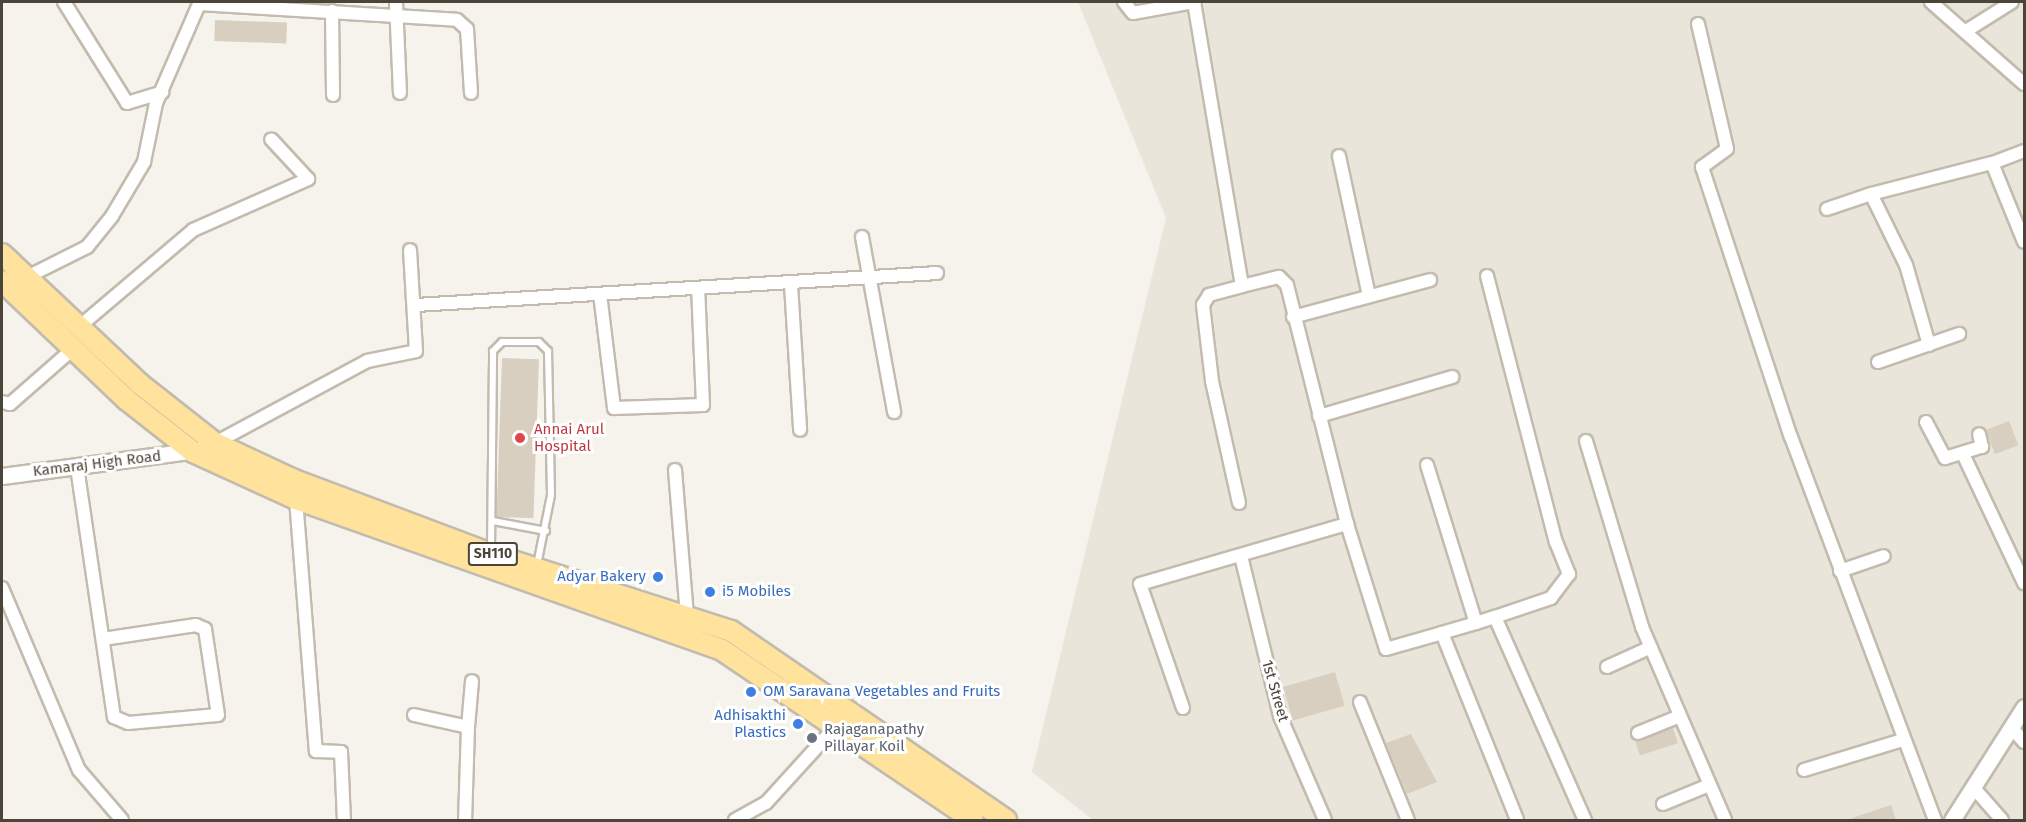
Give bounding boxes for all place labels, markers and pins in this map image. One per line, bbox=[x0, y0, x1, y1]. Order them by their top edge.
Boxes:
place label: Annai Arul Hospital bbox=[534, 420, 604, 455]
marker: Annai Arul Hospital bbox=[511, 429, 529, 447]
place label: Adyar Bakery bbox=[557, 568, 646, 586]
marker: Adyar Bakery bbox=[651, 570, 665, 584]
place label: i5 Mobiles bbox=[722, 583, 791, 601]
marker: i5 Mobiles bbox=[703, 585, 717, 599]
place label: OM Saravana Vegetables and Fruits bbox=[763, 683, 1000, 701]
marker: OM Saravana Vegetables and Fruits bbox=[744, 685, 758, 699]
place label: Adhisakthi Plastics bbox=[714, 706, 786, 741]
marker: Adhisakthi Plastics bbox=[791, 717, 805, 731]
place label: Rajaganapathy Pillayar Koil bbox=[824, 720, 924, 755]
marker: Rajaganapathy Pillayar Koil bbox=[805, 731, 819, 745]

